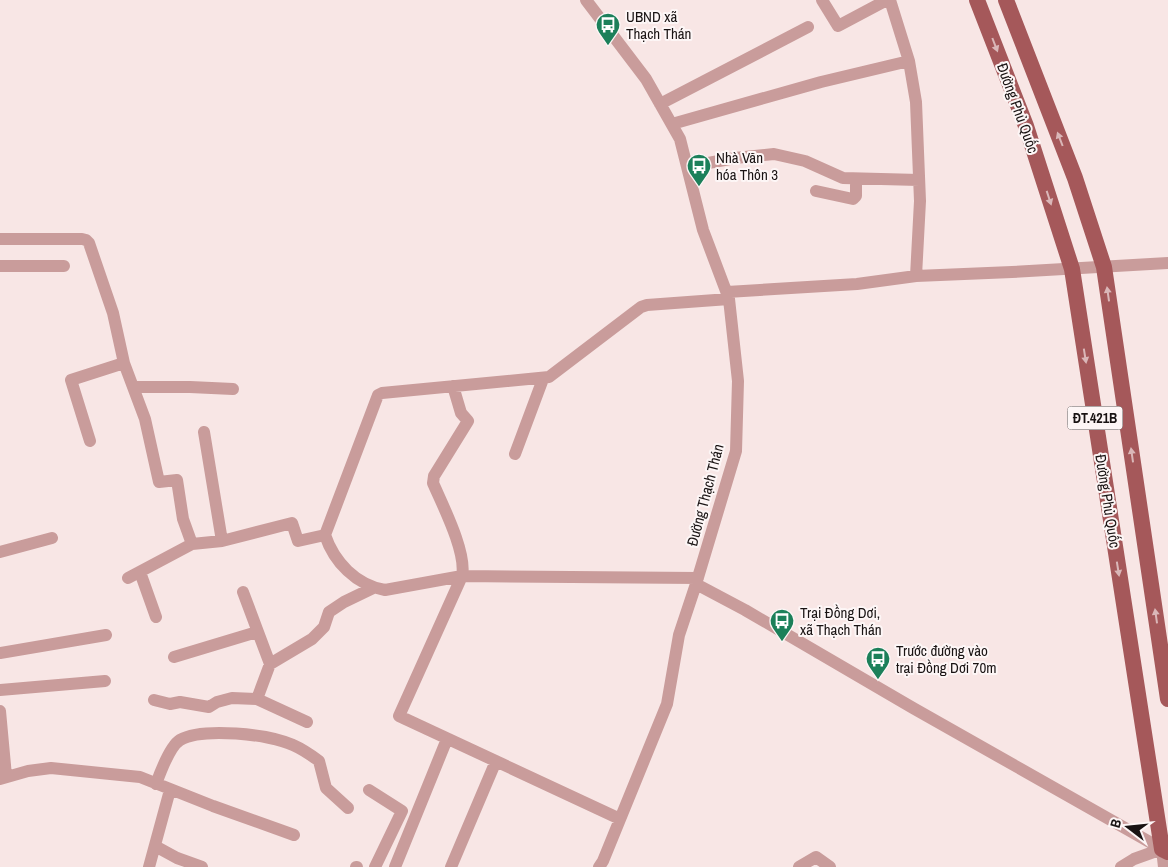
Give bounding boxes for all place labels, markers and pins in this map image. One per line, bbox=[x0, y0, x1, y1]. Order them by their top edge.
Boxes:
place label: UBND xã Thạch Thán bbox=[626, 6, 691, 44]
bus stop icon: UBND xã Thạch Thán bbox=[595, 12, 621, 46]
place label: Nhà Văn hóa Thôn 3 bbox=[716, 147, 778, 185]
bus stop icon: Nhà Văn hóa Thôn 3 bbox=[686, 153, 712, 187]
place label: Trại Đồng Dơi, xã Thạch Thán bbox=[800, 602, 882, 640]
bus stop icon: Trại Đồng Dơi, xã Thạch Thán bbox=[769, 608, 795, 642]
place label: Trước đường vào trại Đồng Dơi 70m bbox=[896, 640, 997, 678]
bus stop icon: Trước đường vào trại Đồng Dơi 70m bbox=[865, 646, 891, 680]

